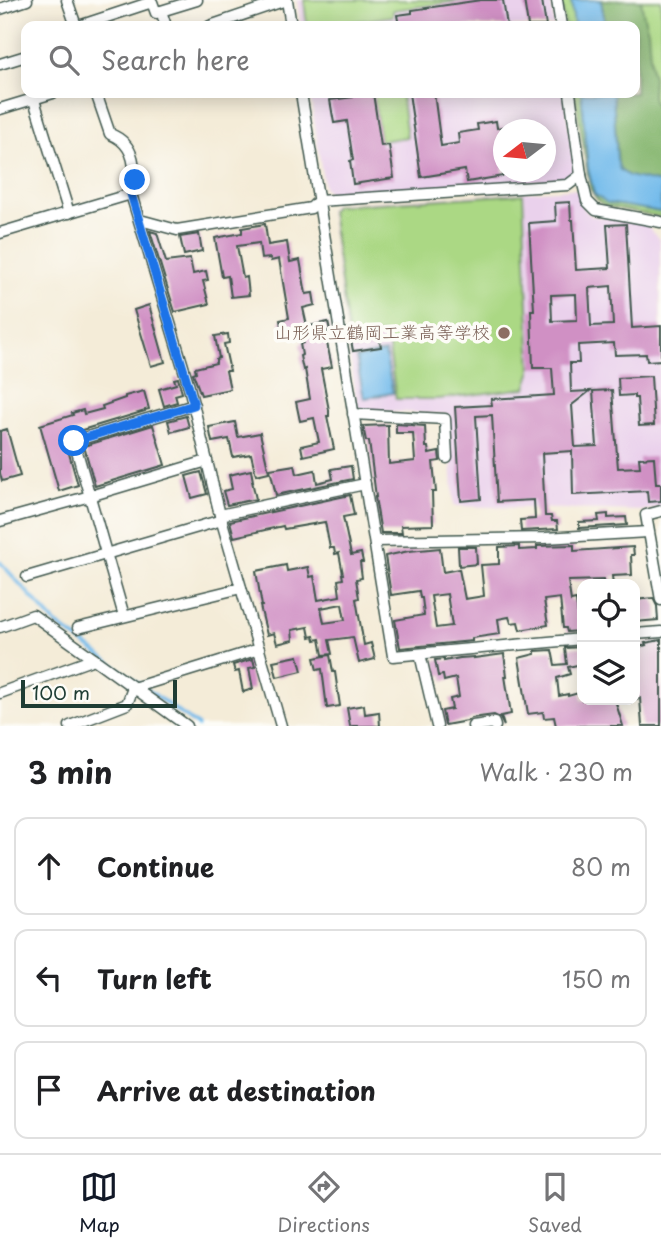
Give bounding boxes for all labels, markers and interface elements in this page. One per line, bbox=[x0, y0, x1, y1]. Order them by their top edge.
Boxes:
search box bbox=[21, 21, 640, 98]
text: Search here bbox=[101, 40, 250, 79]
icon: search bbox=[45, 41, 83, 79]
north arrow bbox=[493, 119, 556, 182]
route end bbox=[119, 164, 150, 195]
place label: 山形県立鶴岡工業高等学校 bbox=[274, 318, 490, 345]
marker: 山形県立鶴岡工業高等学校 bbox=[496, 325, 512, 341]
route start bbox=[58, 425, 89, 456]
map controls bbox=[577, 579, 640, 705]
button: locate bbox=[577, 579, 640, 642]
button: layers bbox=[577, 642, 640, 705]
scale bar bbox=[21, 677, 177, 709]
text: 100 m bbox=[32, 678, 90, 706]
text: 3 min bbox=[28, 749, 113, 794]
text: Walk · 230 m bbox=[480, 754, 633, 789]
icon: ahead bbox=[30, 847, 68, 885]
text: Continue bbox=[97, 847, 214, 886]
text: 80 m bbox=[571, 849, 631, 884]
icon: left bbox=[30, 959, 68, 997]
text: Turn left bbox=[97, 959, 212, 998]
text: 150 m bbox=[562, 961, 631, 996]
icon: arrive bbox=[30, 1071, 68, 1109]
text: Arrive at destination bbox=[97, 1071, 376, 1110]
tab: Map bbox=[79, 1168, 120, 1238]
tab: Directions bbox=[278, 1168, 370, 1238]
tab: Saved bbox=[528, 1168, 582, 1238]

